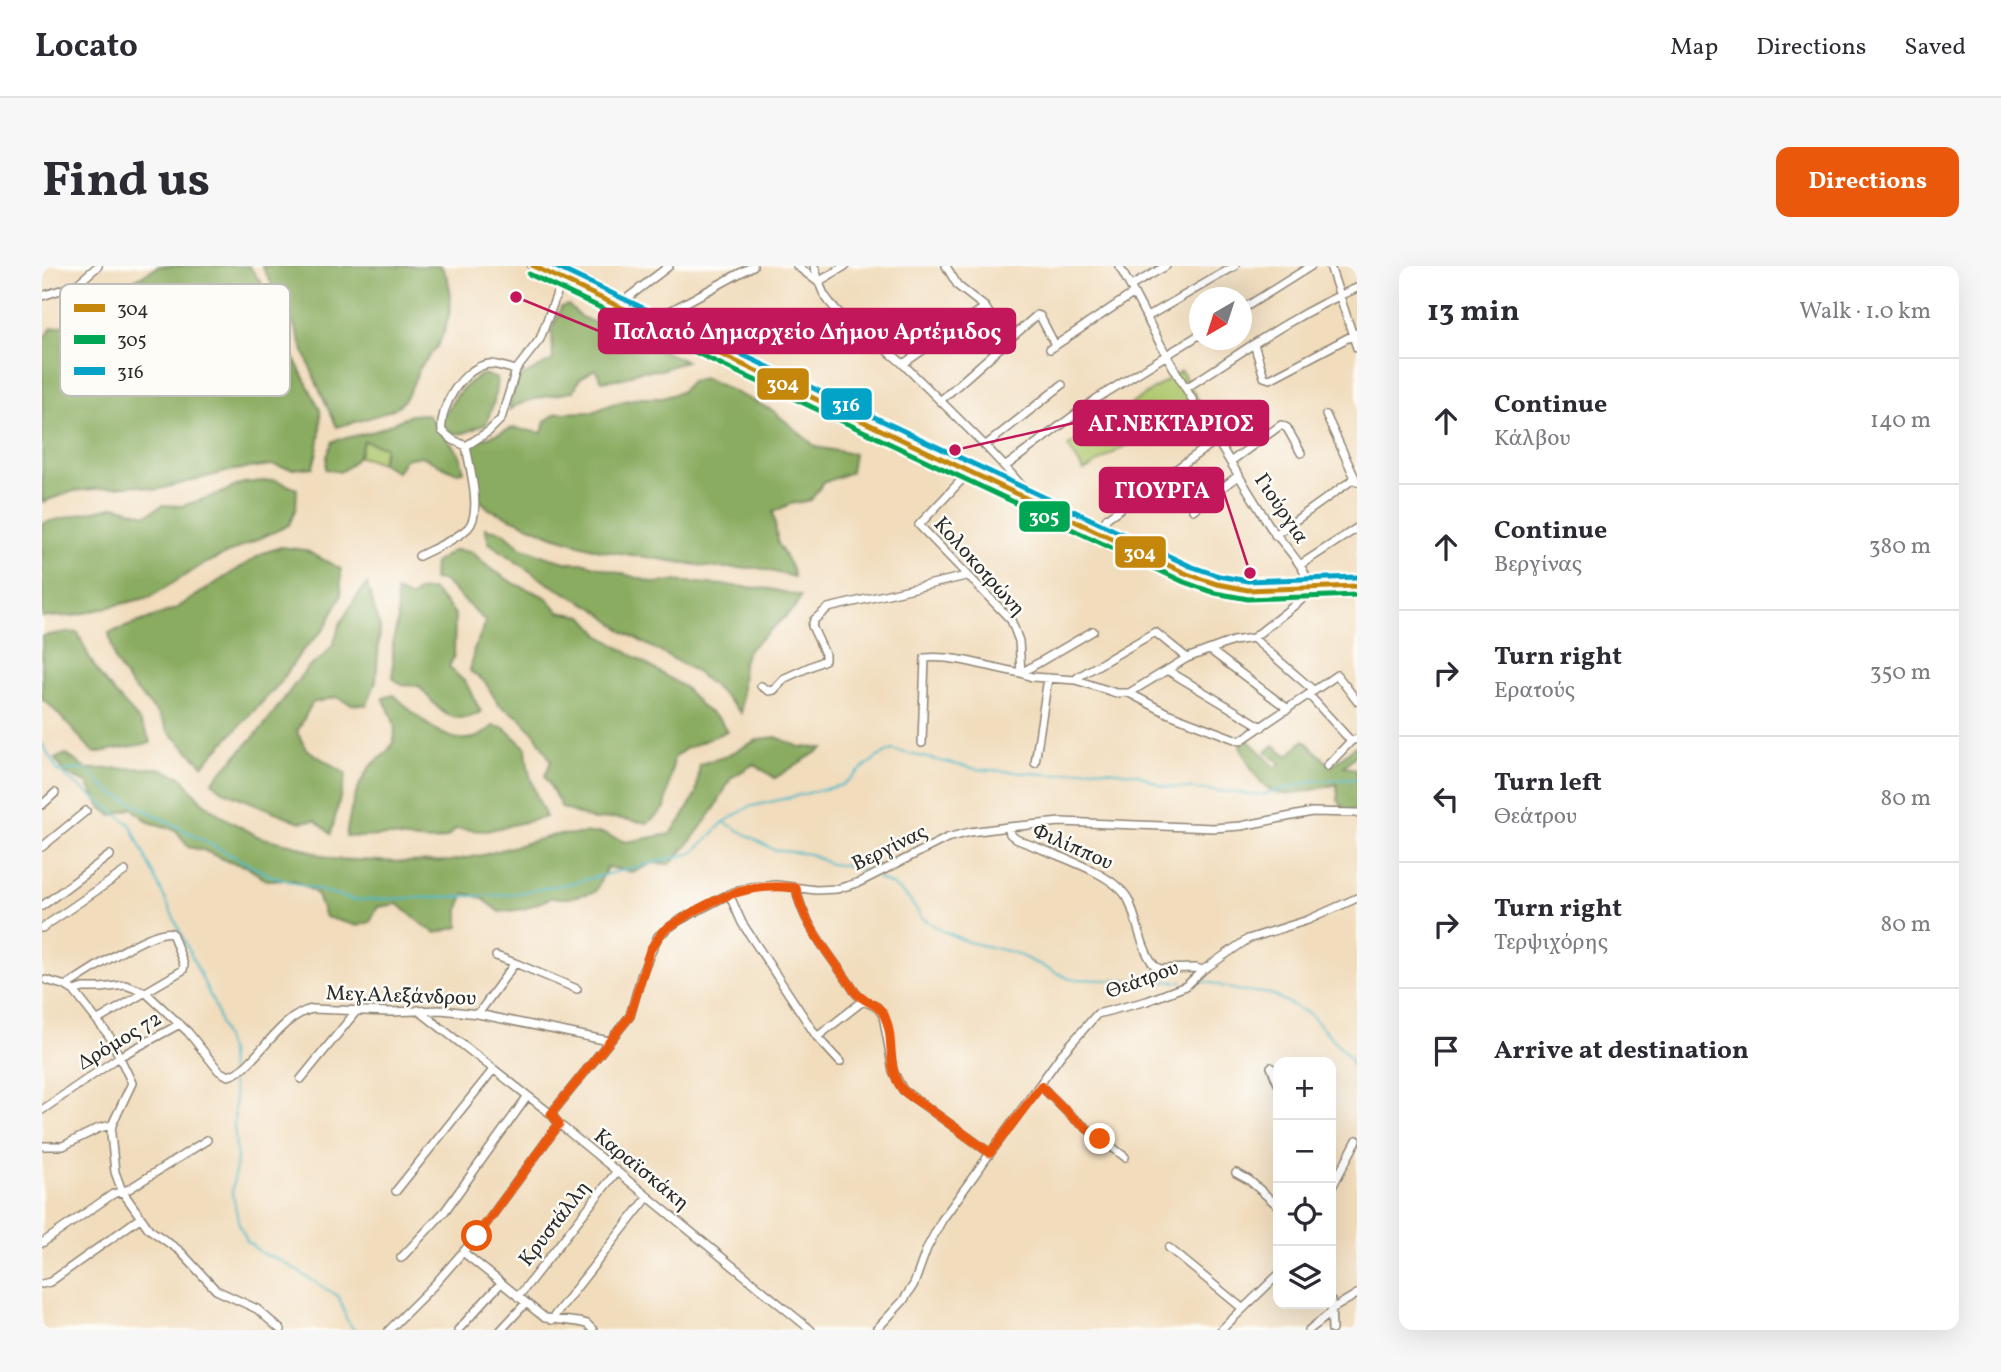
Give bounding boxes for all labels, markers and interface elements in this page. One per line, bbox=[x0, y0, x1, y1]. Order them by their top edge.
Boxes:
text: Locato bbox=[35, 25, 138, 71]
text: Map bbox=[1670, 31, 1718, 65]
text: Directions bbox=[1756, 31, 1866, 65]
text: Saved bbox=[1904, 31, 1966, 65]
button: Directions bbox=[1776, 147, 1959, 217]
text: Find us bbox=[42, 148, 210, 217]
legend bbox=[60, 284, 290, 396]
north arrow bbox=[1189, 287, 1252, 350]
text: 13 min bbox=[1427, 291, 1520, 333]
text: Walk · 1.0 km bbox=[1799, 296, 1931, 328]
text: 304 bbox=[117, 297, 149, 323]
callout: Παλαιό Δημαρχείο Δήμου Αρτέμιδος bbox=[599, 309, 1015, 353]
text: Παλαιό Δημαρχείο Δήμου Αρτέμιδος bbox=[613, 317, 1001, 349]
text: 305 bbox=[117, 328, 147, 354]
text: 316 bbox=[117, 360, 144, 386]
line badge: 304 bbox=[756, 367, 810, 401]
text: 304 bbox=[767, 372, 799, 398]
line badge: 316 bbox=[820, 387, 873, 421]
text: Continue bbox=[1494, 387, 1607, 423]
text: 316 bbox=[832, 393, 860, 419]
callout: ΑΓ.ΝΕΚΤΑΡΙΟΣ bbox=[1074, 401, 1268, 445]
icon: ahead bbox=[1427, 402, 1465, 440]
text: 140 m bbox=[1870, 405, 1931, 437]
text: ΑΓ.ΝΕΚΤΑΡΙΟΣ bbox=[1088, 409, 1254, 441]
text: Κάλβου bbox=[1494, 423, 1570, 455]
callout: ΓΙΟΥΡΓΑ bbox=[1100, 468, 1223, 512]
street label: Γιούργια bbox=[1247, 468, 1315, 550]
text: ΓΙΟΥΡΓΑ bbox=[1114, 476, 1210, 508]
line badge: 305 bbox=[1018, 500, 1071, 533]
text: 305 bbox=[1029, 505, 1059, 531]
street label: Κολοκοτρώνη bbox=[926, 511, 1031, 623]
text: Continue bbox=[1494, 513, 1607, 549]
icon: ahead bbox=[1427, 528, 1465, 566]
text: 380 m bbox=[1869, 531, 1931, 563]
line badge: 304 bbox=[1114, 535, 1167, 569]
text: 304 bbox=[1124, 541, 1156, 567]
text: Βεργίνας bbox=[1494, 549, 1582, 581]
text: Turn right bbox=[1494, 639, 1622, 675]
icon: right bbox=[1427, 654, 1465, 692]
text: 350 m bbox=[1870, 657, 1931, 689]
text: Ερατούς bbox=[1494, 675, 1575, 707]
text: Turn left bbox=[1494, 765, 1602, 801]
icon: left bbox=[1427, 780, 1465, 818]
text: 80 m bbox=[1881, 783, 1931, 815]
text: Θεάτρου bbox=[1494, 801, 1577, 833]
street label: Φιλίππου bbox=[1027, 817, 1117, 878]
street label: Βεργίνας bbox=[847, 818, 932, 879]
text: Turn right bbox=[1494, 891, 1622, 927]
icon: right bbox=[1427, 906, 1465, 944]
text: 80 m bbox=[1881, 909, 1931, 941]
text: Τερψιχόρης bbox=[1494, 927, 1608, 959]
street label: Θεάτρου bbox=[1102, 954, 1183, 1007]
street label: Μεγ.Αλεξάνδρου bbox=[325, 979, 477, 1014]
street label: Δρόμος 72 bbox=[72, 1005, 167, 1078]
icon: arrive bbox=[1427, 1032, 1465, 1070]
text: Arrive at destination bbox=[1494, 1033, 1749, 1069]
map controls bbox=[1273, 1057, 1336, 1309]
button: + bbox=[1273, 1057, 1336, 1120]
button: − bbox=[1273, 1120, 1336, 1183]
street label: Καραϊσκάκη bbox=[587, 1122, 695, 1218]
route end bbox=[1084, 1123, 1115, 1154]
street label: Κρυστάλλη bbox=[512, 1175, 598, 1273]
button: locate bbox=[1273, 1183, 1336, 1246]
route start bbox=[461, 1220, 492, 1251]
button: layers bbox=[1273, 1246, 1336, 1309]

